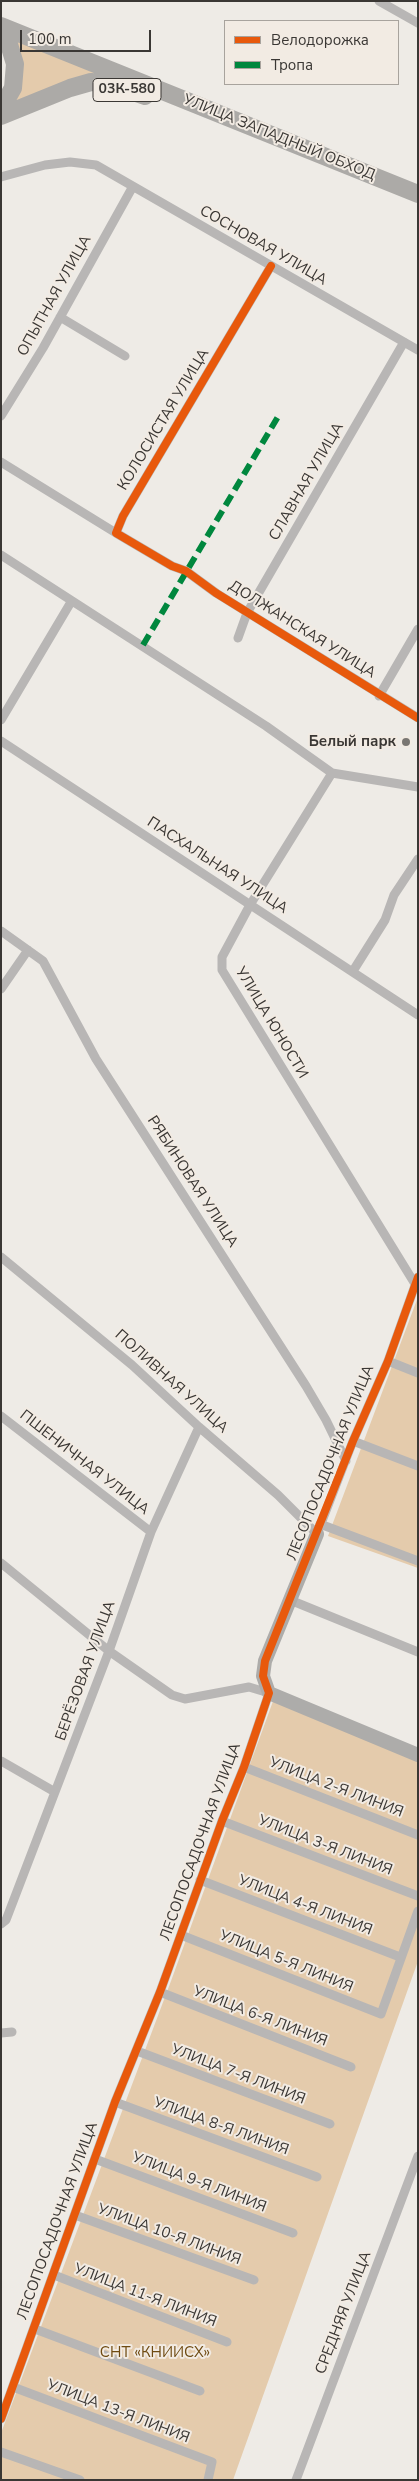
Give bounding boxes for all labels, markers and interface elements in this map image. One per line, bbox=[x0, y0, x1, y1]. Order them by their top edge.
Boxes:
scale bar bbox=[22, 20, 154, 52]
legend bbox=[224, 20, 399, 85]
text: 100 m bbox=[28, 29, 72, 49]
text: Велодорожка bbox=[271, 30, 369, 50]
text: Тропа bbox=[271, 55, 313, 75]
road number: 03К-580 bbox=[93, 78, 161, 102]
street label: УЛИЦА ЗАПАДНЫЙ ОБХОД bbox=[180, 91, 378, 185]
street label: СОСНОВАЯ УЛИЦА bbox=[196, 202, 330, 290]
street label: ОПЫТНАЯ УЛИЦА bbox=[14, 232, 96, 360]
street label: КОЛОСИСТАЯ УЛИЦА bbox=[115, 346, 213, 494]
street label: СЛАВНАЯ УЛИЦА bbox=[266, 420, 348, 544]
street label: ДОЛЖАНСКАЯ УЛИЦА bbox=[225, 577, 379, 683]
place label: Белый парк bbox=[309, 733, 396, 751]
marker: Белый парк bbox=[400, 736, 412, 748]
street label: ПАСХАЛЬНАЯ УЛИЦА bbox=[143, 814, 291, 918]
street label: УЛИЦА ЮНОСТИ bbox=[231, 964, 311, 1082]
street label: РЯБИНОВАЯ УЛИЦА bbox=[143, 1113, 241, 1251]
street label: ПОЛИВНАЯ УЛИЦА bbox=[111, 1326, 231, 1438]
street label: ЛЕСОПОСАДОЧНАЯ УЛИЦА bbox=[283, 1363, 379, 1563]
street label: ПШЕНИЧНАЯ УЛИЦА bbox=[16, 1407, 152, 1519]
street label: БЕРЁЗОВАЯ УЛИЦА bbox=[52, 1599, 120, 1743]
street label: ЛЕСОПОСАДОЧНАЯ УЛИЦА bbox=[157, 1741, 245, 1943]
street label: УЛИЦА 2-Я ЛИНИЯ bbox=[266, 1754, 406, 1822]
street label: УЛИЦА 3-Я ЛИНИЯ bbox=[255, 1812, 395, 1880]
street label: УЛИЦА 4-Я ЛИНИЯ bbox=[235, 1872, 375, 1940]
street label: УЛИЦА 5-Я ЛИНИЯ bbox=[217, 1927, 355, 1997]
street label: УЛИЦА 6-Я ЛИНИЯ bbox=[190, 1983, 330, 2051]
street label: УЛИЦА 7-Я ЛИНИЯ bbox=[168, 2041, 308, 2109]
street label: УЛИЦА 8-Я ЛИНИЯ bbox=[151, 2094, 291, 2160]
street label: ЛЕСОПОСАДОЧНАЯ УЛИЦА bbox=[14, 2120, 102, 2322]
street label: УЛИЦА 9-Я ЛИНИЯ bbox=[129, 2149, 269, 2217]
street label: УЛИЦА 10-Я ЛИНИЯ bbox=[95, 2201, 243, 2269]
street label: СРЕДНЯЯ УЛИЦА bbox=[312, 2249, 376, 2377]
street label: УЛИЦА 11-Я ЛИНИЯ bbox=[71, 2260, 219, 2332]
park label: СНТ «КНИИСХ» bbox=[100, 2344, 210, 2362]
street label: УЛИЦА 13-Я ЛИНИЯ bbox=[44, 2376, 192, 2448]

